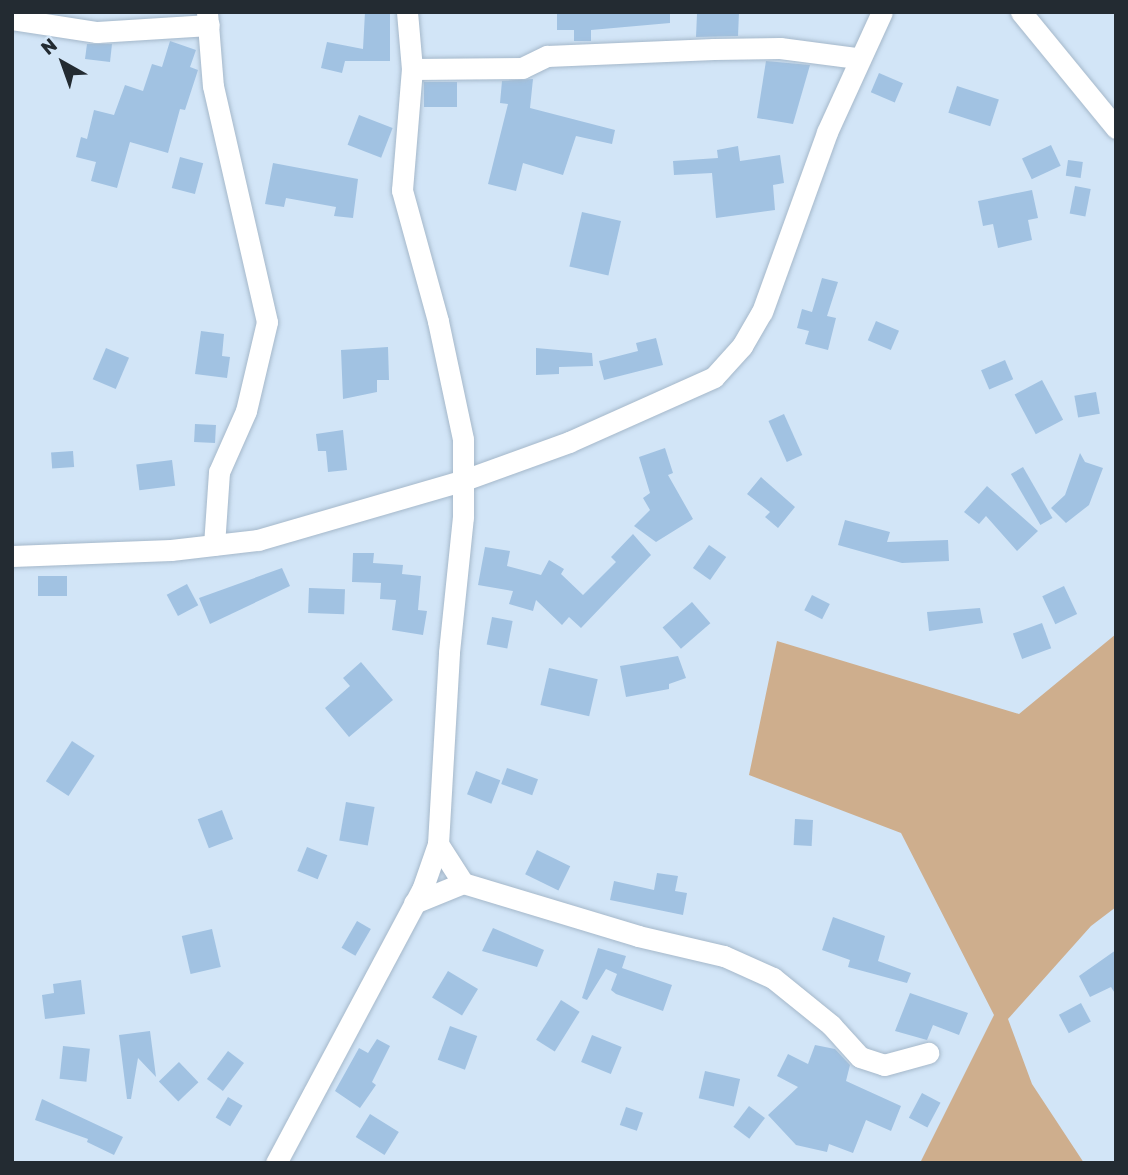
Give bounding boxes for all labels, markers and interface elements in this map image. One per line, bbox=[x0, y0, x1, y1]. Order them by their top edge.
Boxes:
north arrow bbox=[28, 28, 98, 98]
text: N bbox=[37, 33, 62, 60]

